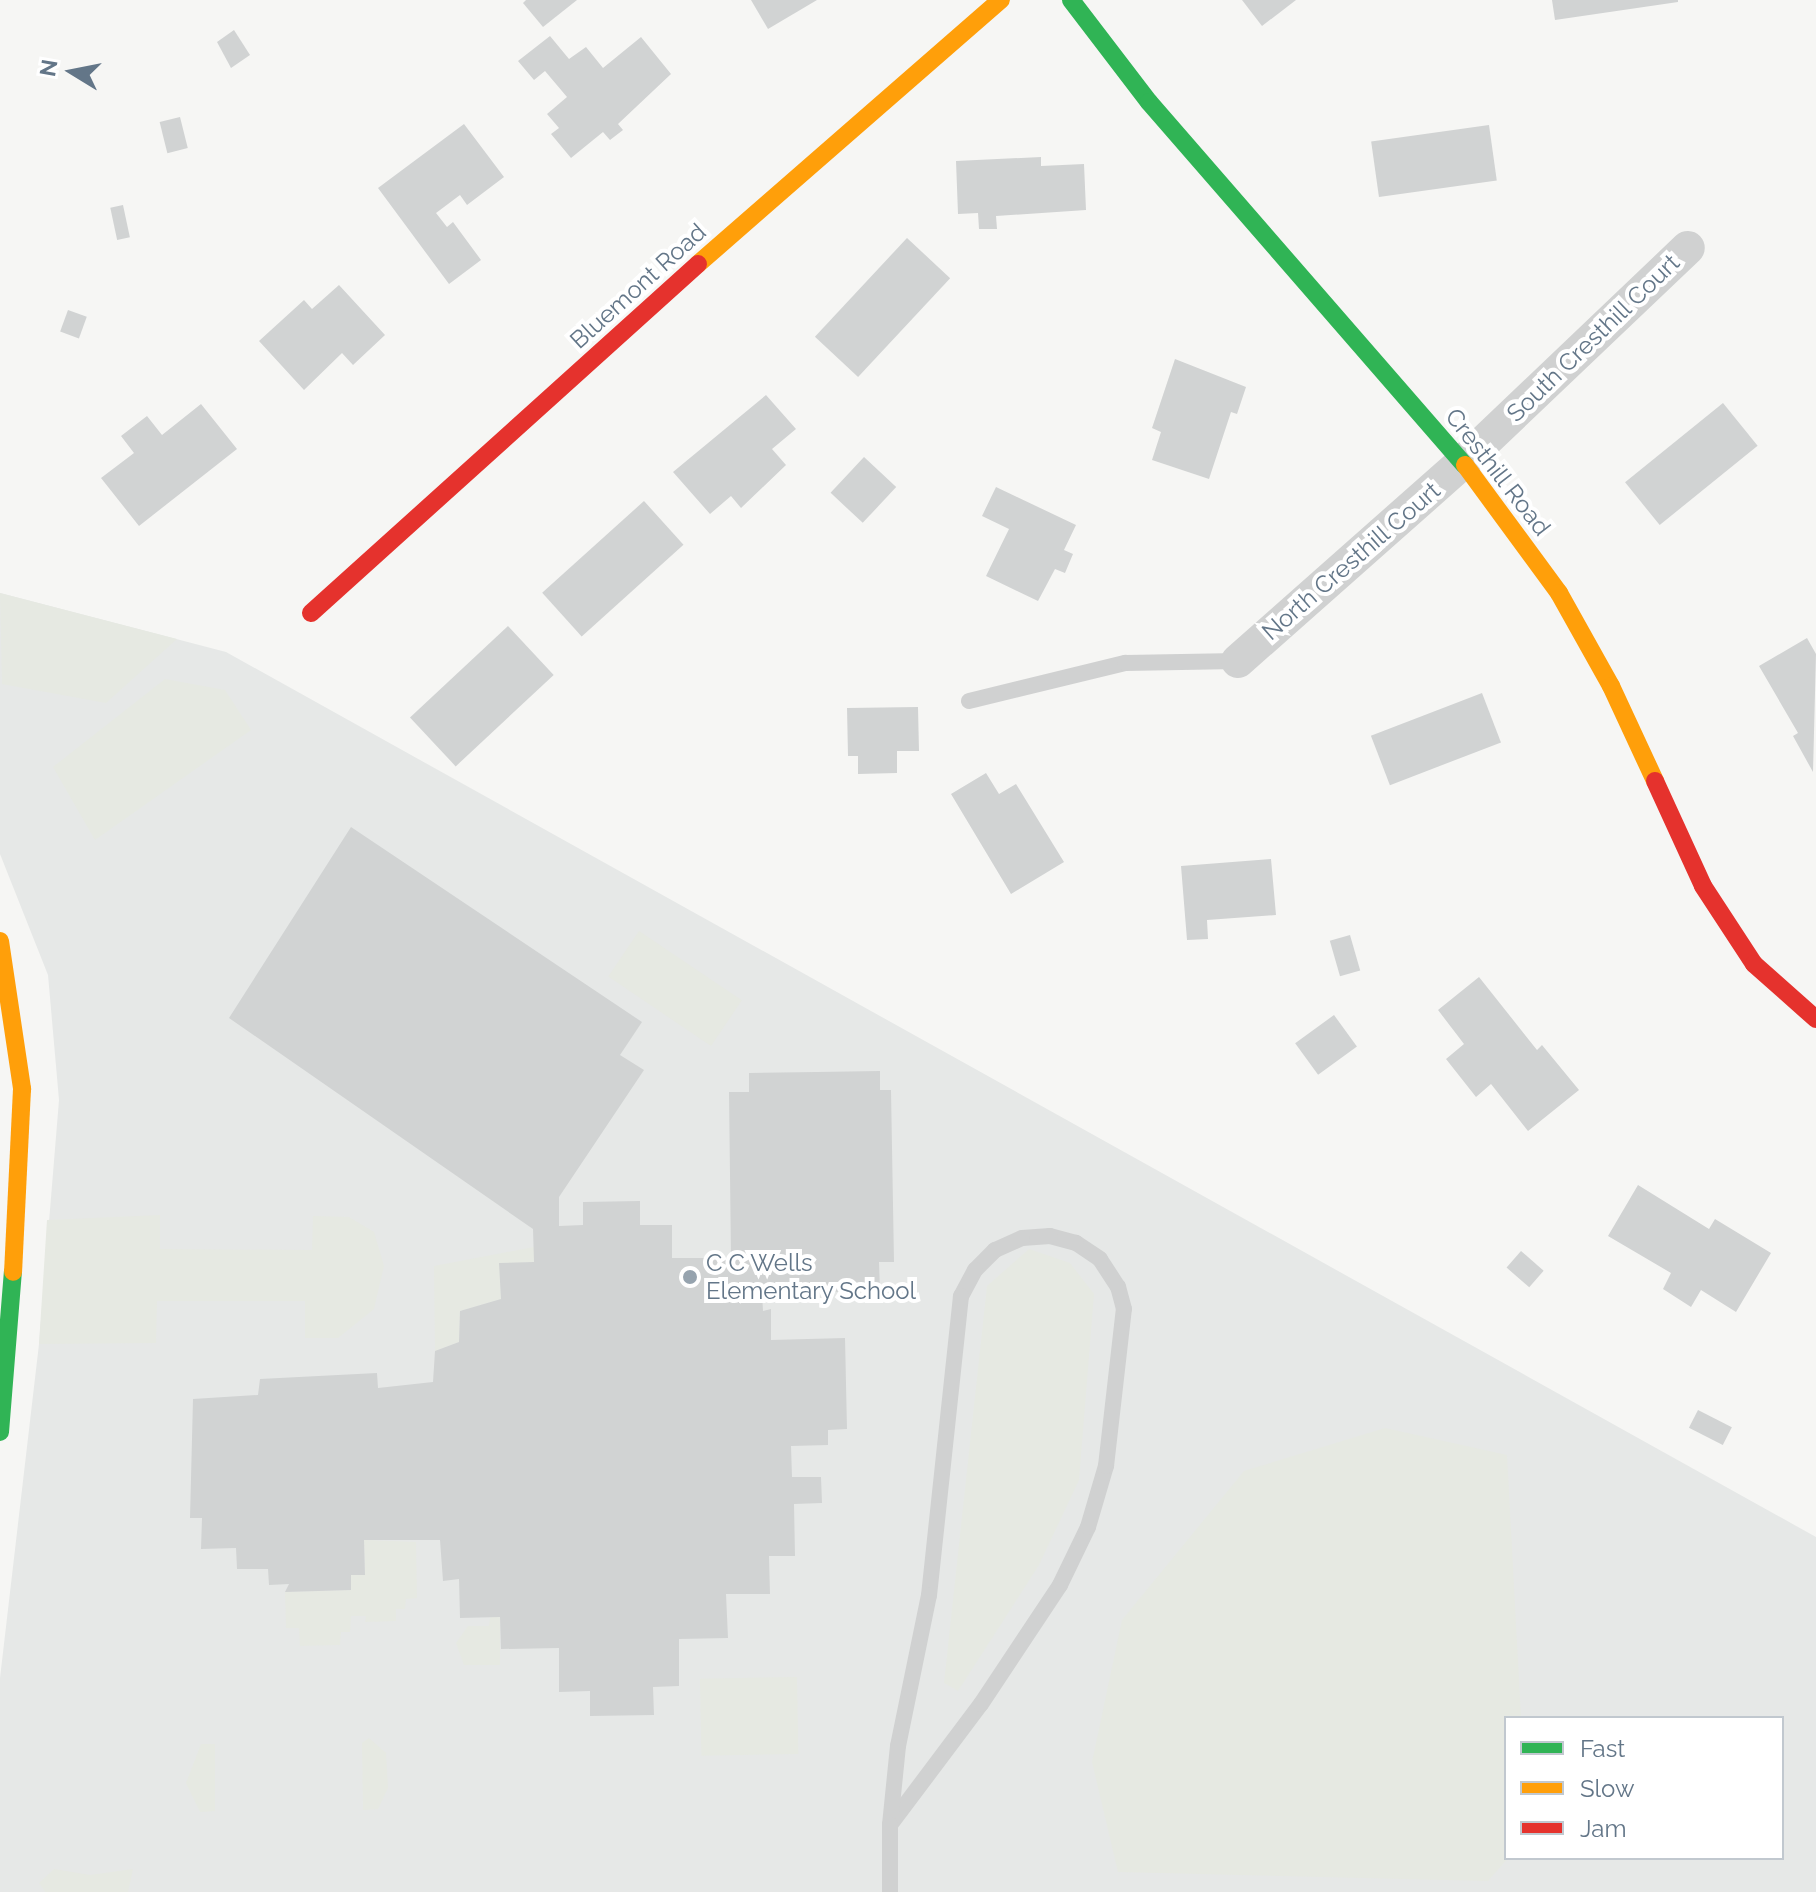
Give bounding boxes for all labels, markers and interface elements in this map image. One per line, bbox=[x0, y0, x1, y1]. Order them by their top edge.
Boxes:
north arrow bbox=[32, 32, 112, 112]
text: N bbox=[34, 57, 63, 78]
street label: Bluemont Road bbox=[564, 217, 712, 355]
street label: South Cresthill Court bbox=[1501, 248, 1685, 428]
street label: Cresthill Road bbox=[1439, 402, 1557, 542]
street label: North Cresthill Court bbox=[1256, 476, 1446, 646]
place label: C C Wells Elementary School bbox=[706, 1249, 917, 1305]
marker: C C Wells Elementary School bbox=[681, 1268, 699, 1286]
legend bbox=[1504, 1716, 1784, 1860]
text: Fast bbox=[1580, 1734, 1625, 1763]
text: Slow bbox=[1580, 1774, 1634, 1803]
text: Jam bbox=[1580, 1814, 1626, 1843]

